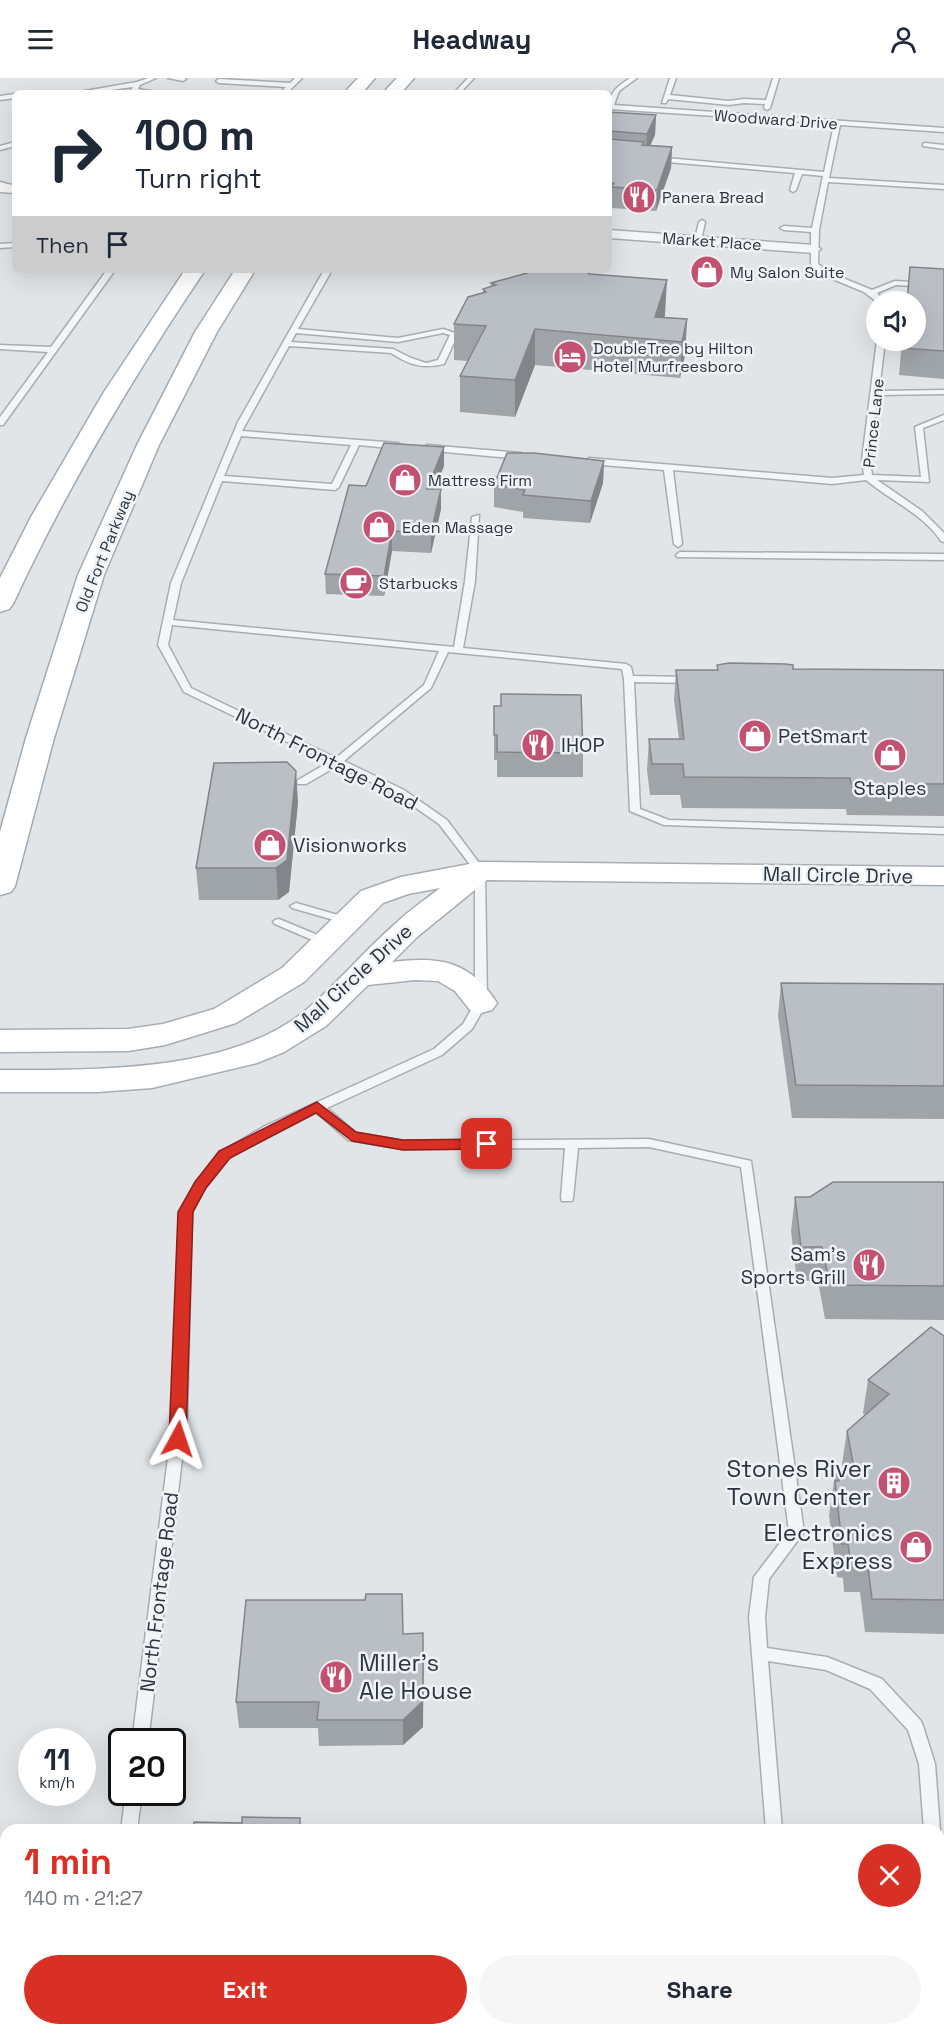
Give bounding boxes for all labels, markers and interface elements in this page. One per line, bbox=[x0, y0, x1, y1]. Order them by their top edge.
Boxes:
text: Headway bbox=[413, 22, 531, 57]
icon: menu bbox=[24, 23, 57, 56]
icon: person bbox=[887, 23, 920, 56]
street label: Woodward Drive bbox=[713, 105, 839, 134]
text: 100 m bbox=[135, 109, 255, 162]
icon: right bbox=[36, 114, 114, 192]
text: Turn right bbox=[135, 161, 262, 196]
restaurant icon: Panera Bread bbox=[621, 179, 657, 215]
place label: Panera Bread bbox=[662, 187, 764, 208]
icon: arrive bbox=[101, 228, 134, 261]
street label: Market Place bbox=[662, 228, 762, 255]
text: Then bbox=[36, 231, 89, 259]
shop icon: My Salon Suite bbox=[689, 254, 725, 290]
place label: My Salon Suite bbox=[730, 262, 845, 283]
map controls bbox=[866, 291, 926, 351]
button: sound bbox=[866, 291, 926, 351]
place label: DoubleTree by Hilton Hotel Murfreesboro bbox=[593, 338, 753, 377]
hotel icon: DoubleTree by Hilton Hotel Murfreesboro bbox=[552, 339, 588, 375]
street label: Prince Lane bbox=[858, 377, 889, 469]
shop icon: Mattress Firm bbox=[387, 462, 423, 498]
place label: Mattress Firm bbox=[428, 470, 532, 491]
street label: Old Fort Parkway bbox=[70, 487, 138, 615]
shop icon: Eden Massage bbox=[361, 509, 397, 545]
place label: Eden Massage bbox=[402, 517, 513, 538]
cafe icon: Starbucks bbox=[338, 565, 374, 601]
place label: Starbucks bbox=[379, 573, 458, 594]
street label: North Frontage Road bbox=[231, 702, 423, 816]
shop icon: PetSmart bbox=[737, 718, 773, 754]
place label: PetSmart bbox=[778, 723, 868, 749]
restaurant icon: IHOP bbox=[520, 727, 556, 763]
place label: IHOP bbox=[561, 732, 604, 758]
shop icon: Staples bbox=[872, 737, 908, 773]
place label: Staples bbox=[853, 775, 927, 801]
shop icon: Visionworks bbox=[252, 827, 288, 863]
place label: Visionworks bbox=[293, 832, 407, 858]
street label: Mall Circle Drive bbox=[763, 861, 913, 889]
street label: Mall Circle Drive bbox=[288, 918, 418, 1038]
pin bbox=[461, 1118, 512, 1169]
icon: arrive bbox=[470, 1127, 503, 1160]
place label: Sam's Sports Grill bbox=[741, 1241, 846, 1290]
restaurant icon: Sam's Sports Grill bbox=[851, 1247, 887, 1283]
position arrow bbox=[146, 1407, 210, 1471]
place label: Stones River Town Center bbox=[726, 1453, 871, 1512]
building icon: Stones River Town Center bbox=[876, 1465, 912, 1501]
street label: North Frontage Road bbox=[134, 1490, 184, 1694]
place label: Electronics Express bbox=[763, 1517, 893, 1576]
shop icon: Electronics Express bbox=[898, 1529, 934, 1565]
place label: Miller's Ale House bbox=[359, 1647, 473, 1706]
restaurant icon: Miller's Ale House bbox=[318, 1659, 354, 1695]
speed limit sign: 20 bbox=[108, 1728, 186, 1806]
text: 11 bbox=[43, 1740, 71, 1779]
text: km/h bbox=[39, 1773, 75, 1792]
text: 1 min bbox=[24, 1839, 112, 1885]
button: close bbox=[858, 1844, 921, 1907]
text: 140 m · 21:27 bbox=[24, 1885, 143, 1911]
button: Exit bbox=[24, 1955, 467, 2024]
button: Share bbox=[479, 1955, 921, 2024]

